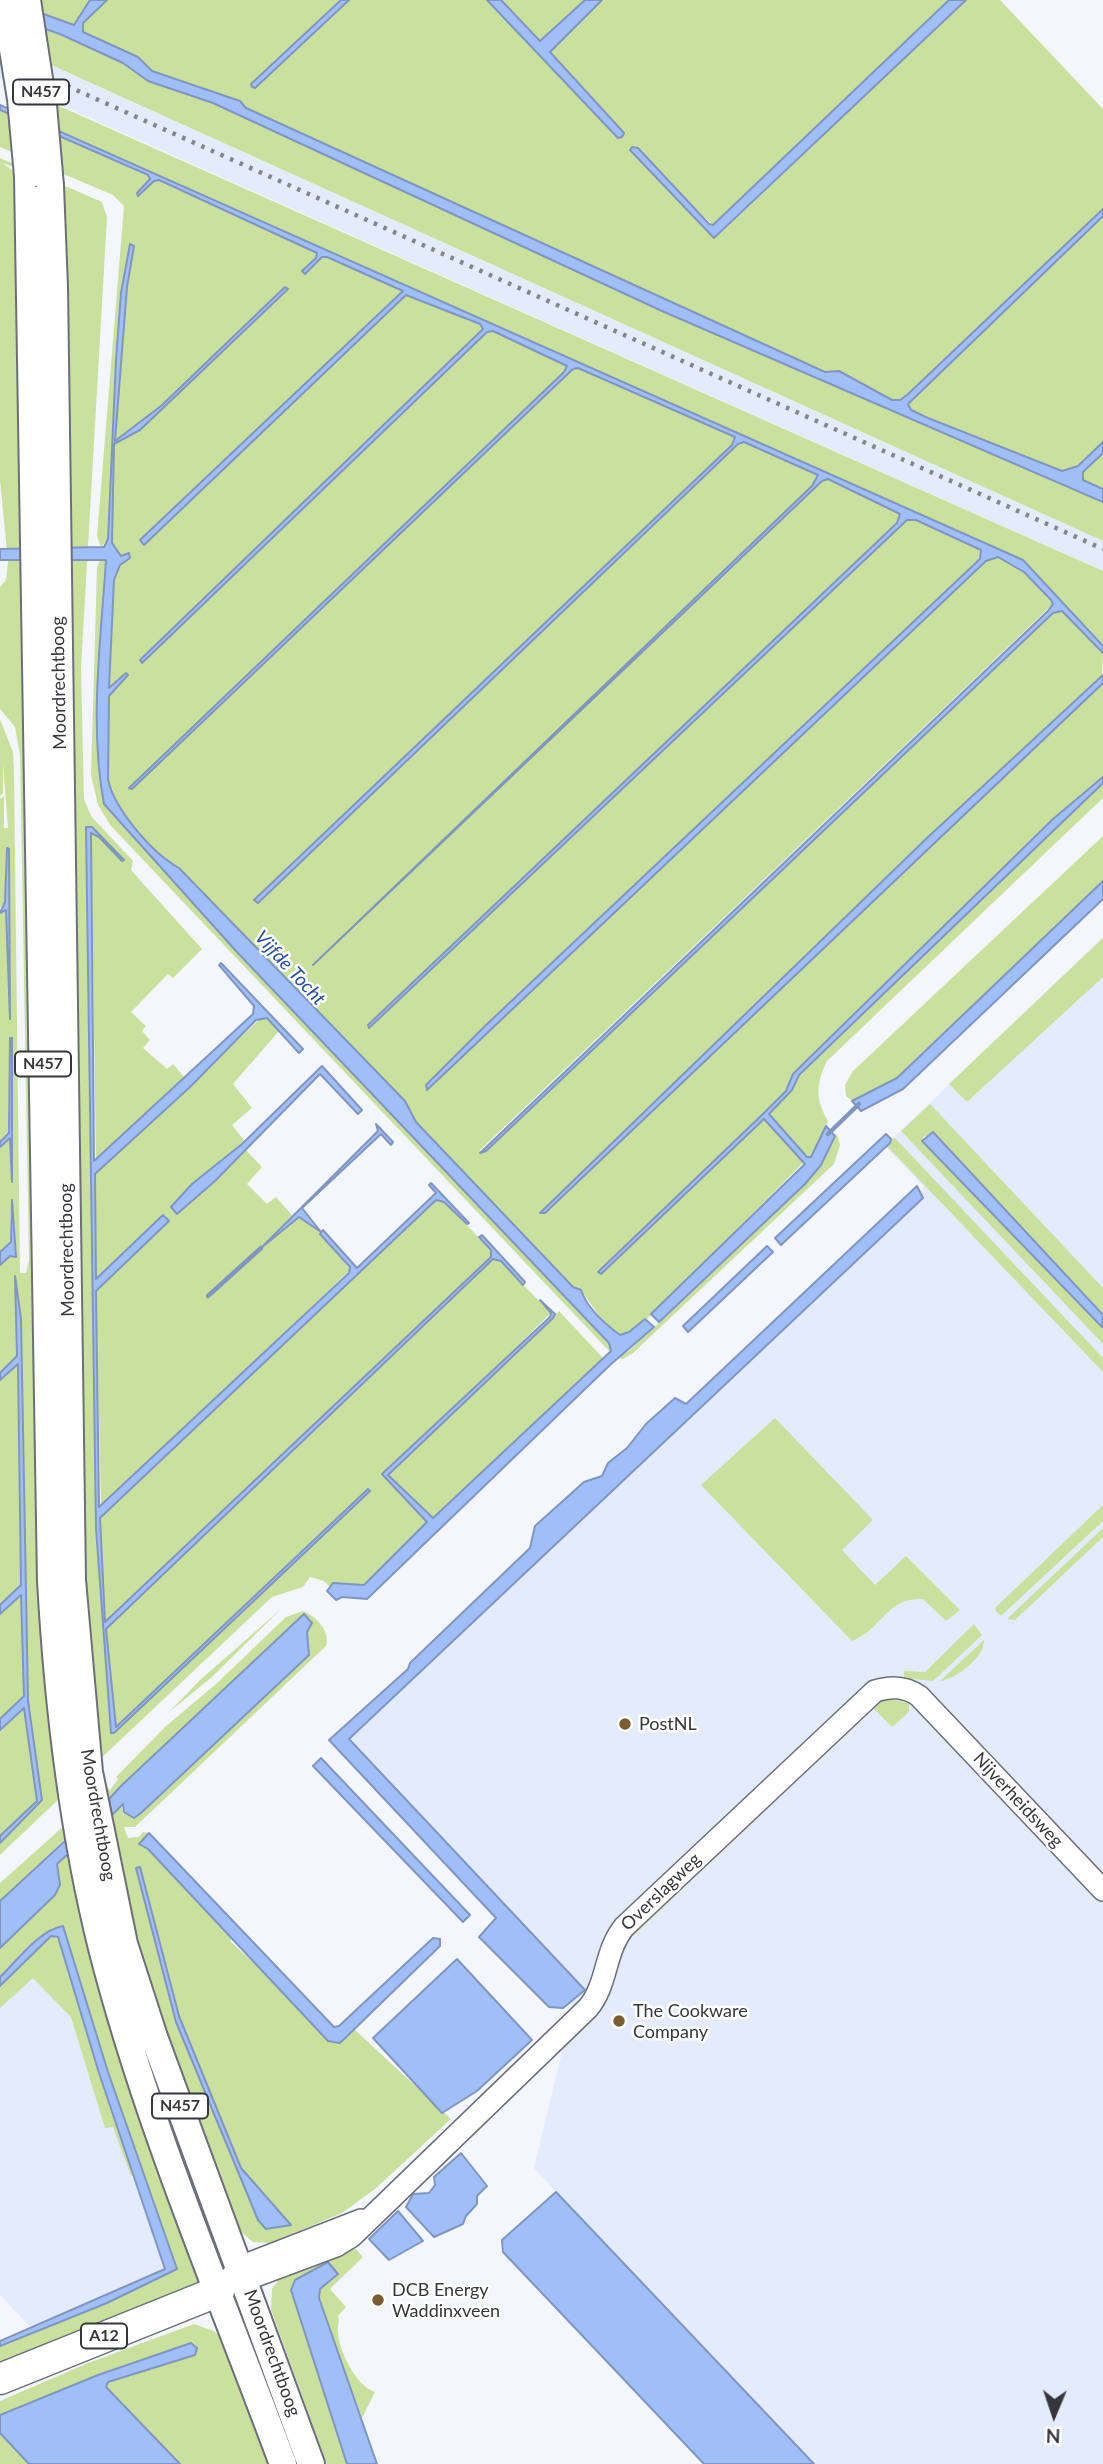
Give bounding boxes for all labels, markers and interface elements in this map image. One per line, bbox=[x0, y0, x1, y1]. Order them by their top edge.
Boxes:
road number: N457 bbox=[13, 80, 69, 104]
street label: Moordrechtboog bbox=[47, 616, 71, 750]
water label: Vijfde Tocht bbox=[250, 926, 330, 1010]
road number: N457 bbox=[15, 1052, 71, 1076]
street label: Moordrechtboog bbox=[55, 1183, 79, 1317]
place label: PostNL bbox=[639, 1713, 697, 1735]
marker: PostNL bbox=[617, 1716, 633, 1732]
street label: Moordrechtboog bbox=[76, 1747, 120, 1883]
street label: Nijverheidsweg bbox=[969, 1748, 1067, 1852]
street label: Overslagweg bbox=[617, 1849, 705, 1935]
place label: The Cookware Company bbox=[633, 2000, 748, 2042]
marker: The Cookware Company bbox=[611, 2013, 627, 2029]
road number: N457 bbox=[152, 2094, 208, 2118]
place label: DCB Energy Waddinxveen bbox=[392, 2279, 500, 2322]
street label: Moordrechtboog bbox=[239, 2287, 305, 2419]
marker: DCB Energy Waddinxveen bbox=[370, 2292, 386, 2308]
road number: A12 bbox=[81, 2324, 127, 2348]
north arrow bbox=[1019, 2380, 1089, 2450]
text: N bbox=[1046, 2425, 1061, 2448]

